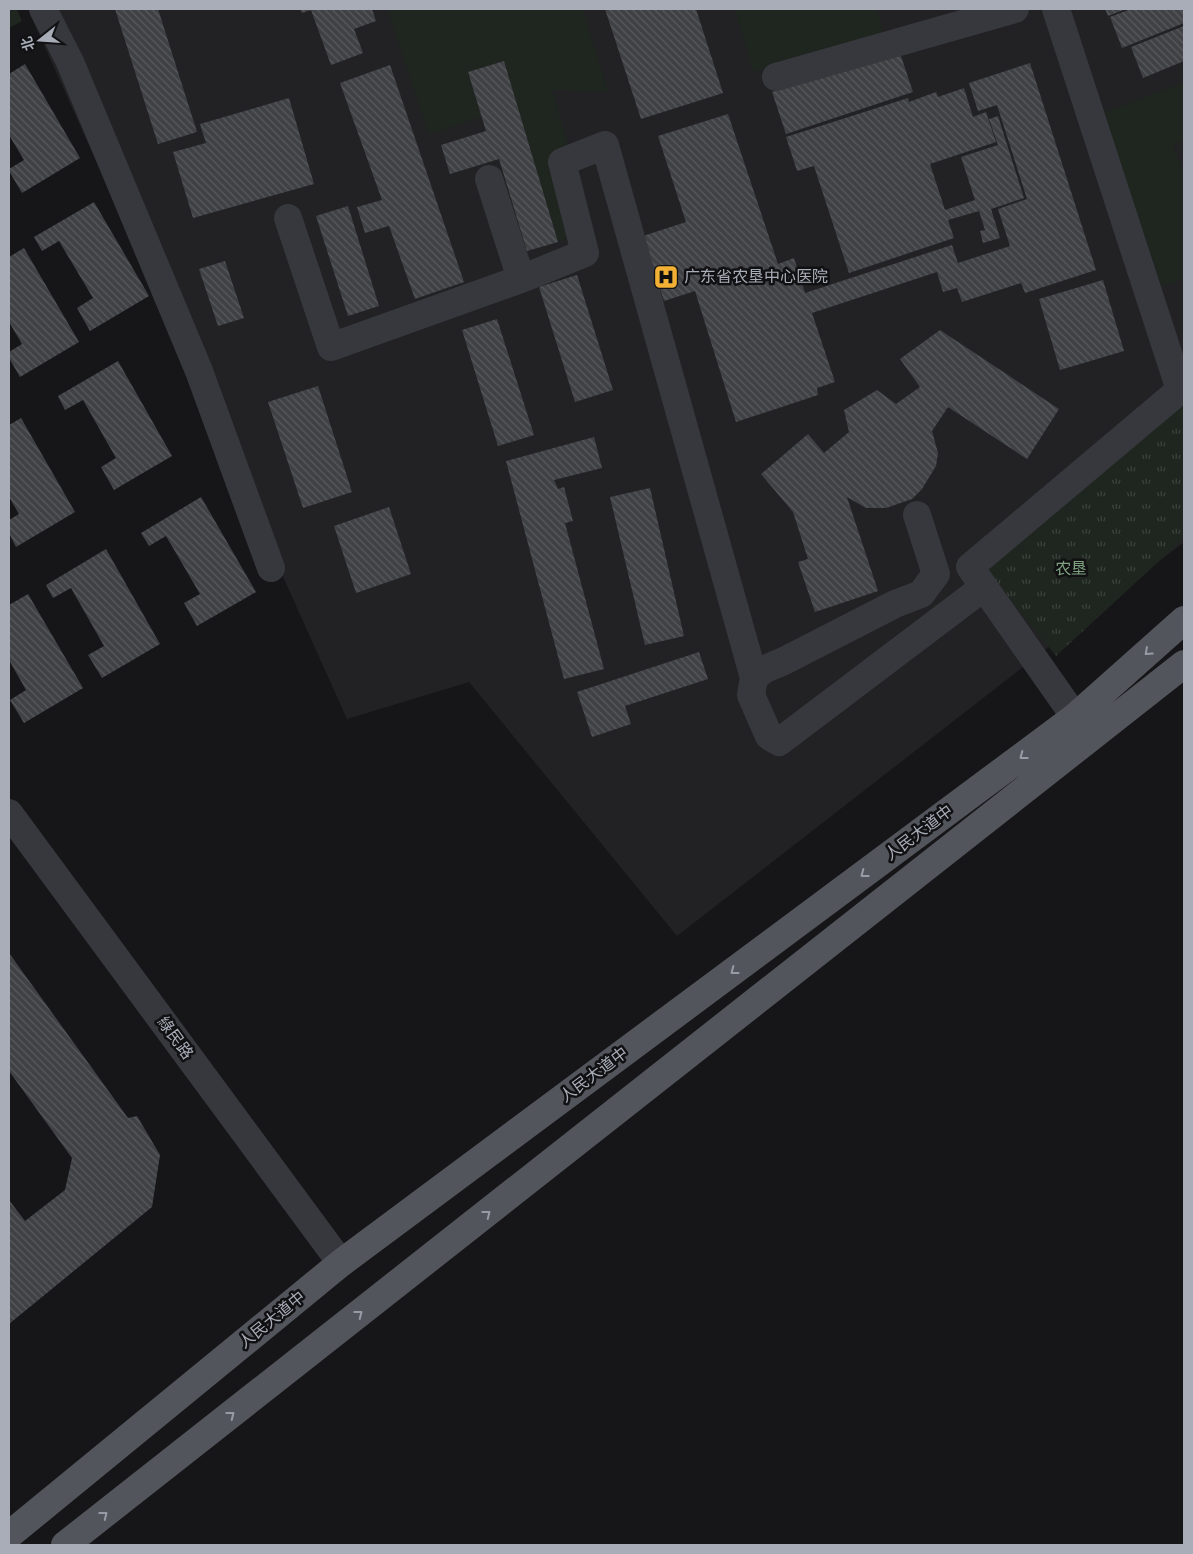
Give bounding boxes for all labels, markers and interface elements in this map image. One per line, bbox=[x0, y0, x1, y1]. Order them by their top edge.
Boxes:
north arrow bbox=[15, 15, 65, 65]
text: 北 bbox=[18, 34, 38, 53]
hospital icon: 广东省农垦中心医院 bbox=[653, 264, 679, 290]
place label: 广东省农垦中心医院 bbox=[684, 267, 828, 287]
park label: 农垦 bbox=[1055, 559, 1087, 579]
one-way arrow bbox=[1144, 647, 1153, 656]
one-way arrow bbox=[1019, 750, 1029, 759]
street label: 人民大道中 bbox=[881, 801, 957, 865]
one-way arrow bbox=[860, 868, 870, 877]
one-way arrow bbox=[730, 965, 740, 974]
street label: 綠民路 bbox=[153, 1013, 197, 1063]
street label: 人民大道中 bbox=[556, 1043, 632, 1107]
one-way arrow bbox=[481, 1210, 490, 1219]
street label: 人民大道中 bbox=[235, 1287, 309, 1353]
one-way arrow bbox=[353, 1311, 363, 1320]
one-way arrow bbox=[225, 1412, 234, 1420]
one-way arrow bbox=[98, 1512, 107, 1521]

